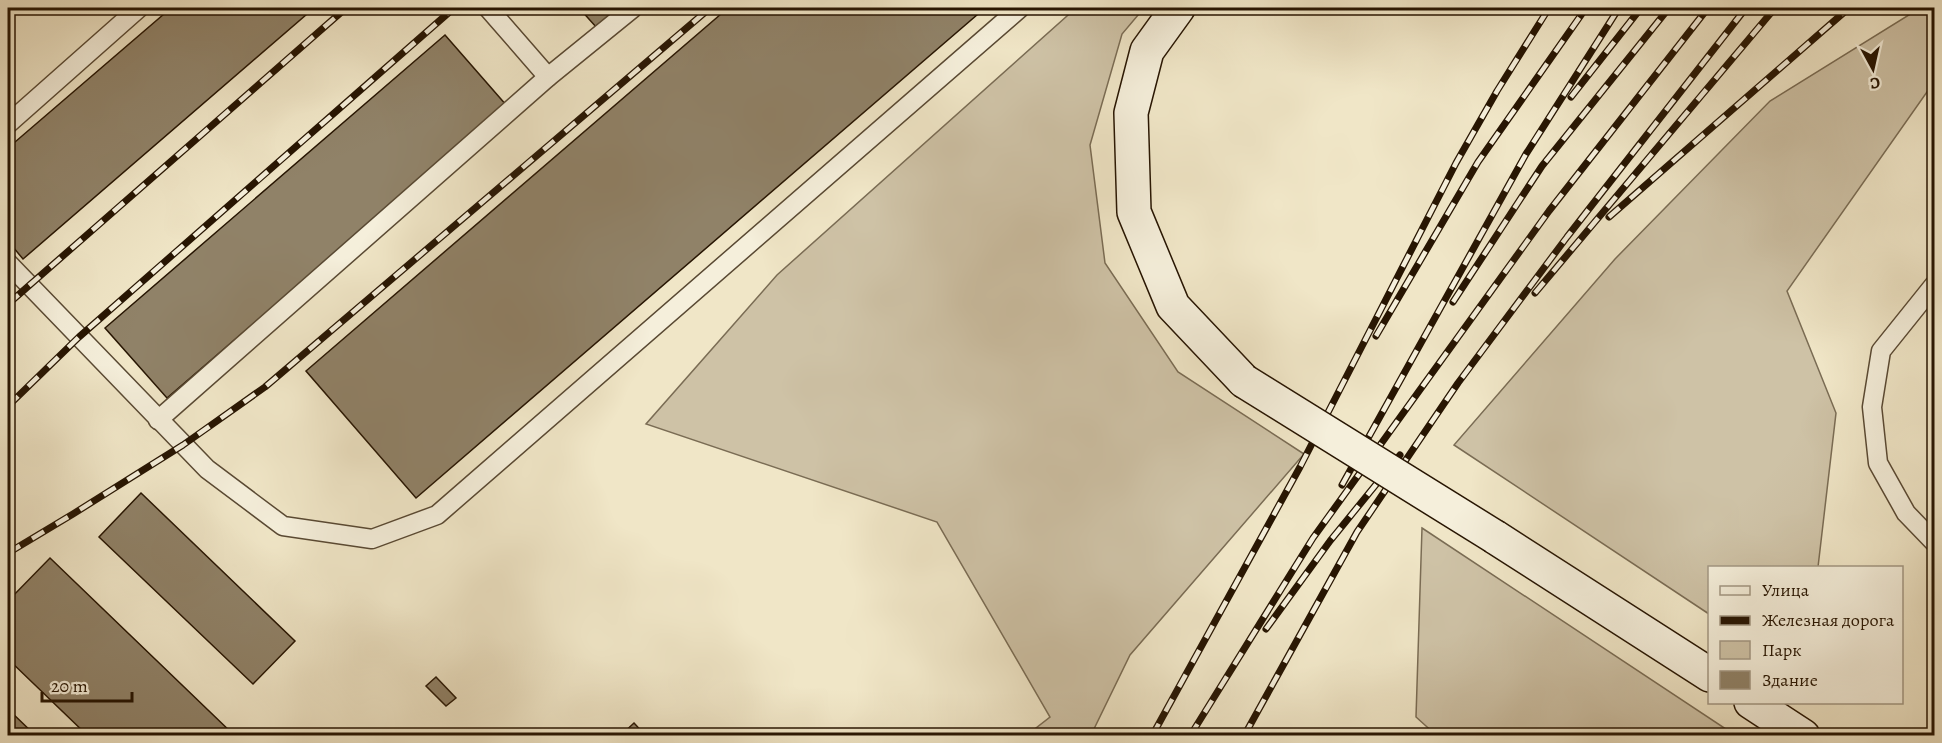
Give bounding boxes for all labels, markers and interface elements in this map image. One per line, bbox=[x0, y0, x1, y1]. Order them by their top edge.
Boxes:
north arrow bbox=[1843, 39, 1903, 99]
text: С bbox=[1868, 71, 1881, 94]
legend bbox=[1708, 566, 1903, 704]
text: Улица bbox=[1762, 578, 1810, 602]
text: Железная дорога bbox=[1762, 608, 1895, 632]
text: Парк bbox=[1762, 638, 1802, 662]
scale bar bbox=[42, 665, 132, 703]
text: Здание bbox=[1762, 668, 1818, 692]
text: 20 m bbox=[51, 674, 88, 698]

